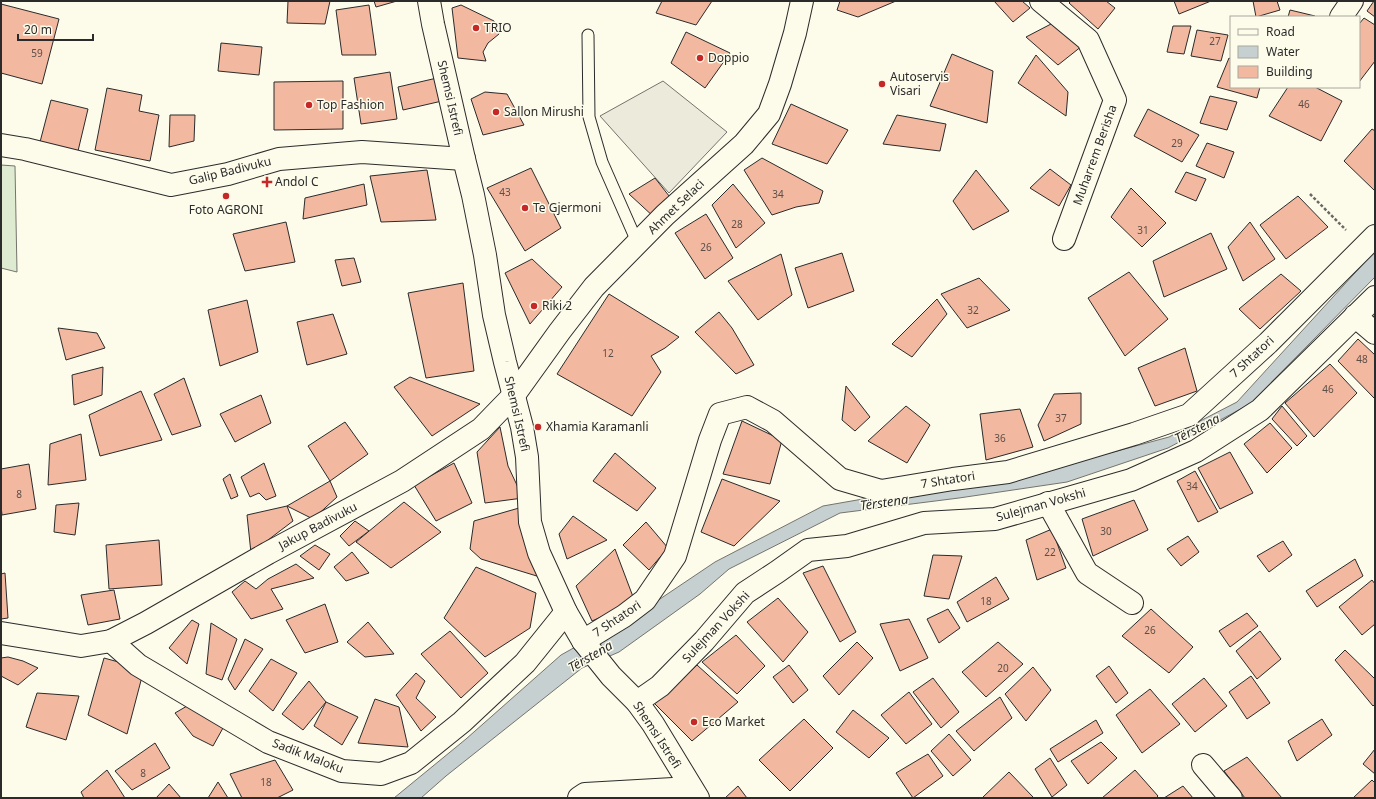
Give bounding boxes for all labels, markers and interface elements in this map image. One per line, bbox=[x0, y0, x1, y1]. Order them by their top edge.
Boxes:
scale bar bbox=[18, 16, 93, 42]
legend bbox=[1230, 16, 1360, 88]
place label: TRIO bbox=[484, 19, 512, 36]
text: 20 m bbox=[24, 21, 52, 38]
marker: TRIO bbox=[471, 23, 481, 33]
text: Road bbox=[1266, 23, 1295, 40]
house number: 27 bbox=[1209, 34, 1221, 48]
text: Water bbox=[1266, 43, 1300, 60]
house number: 59 bbox=[31, 46, 43, 60]
place label: Doppio bbox=[708, 49, 749, 66]
marker: Doppio bbox=[695, 53, 705, 63]
street label: Shemsi Istrefi bbox=[434, 59, 467, 137]
text: Building bbox=[1266, 63, 1313, 80]
place label: Autoservis Visari bbox=[890, 68, 949, 99]
marker: Autoservis Visari bbox=[877, 79, 887, 89]
place label: Top Fashion bbox=[317, 96, 385, 113]
house number: 46 bbox=[1298, 97, 1310, 111]
marker: Top Fashion bbox=[304, 100, 314, 110]
street label: Muharrem Berisha bbox=[1068, 102, 1121, 207]
place label: Sallon Mirushi bbox=[504, 103, 584, 120]
marker: Sallon Mirushi bbox=[491, 107, 501, 117]
house number: 29 bbox=[1171, 136, 1183, 150]
street label: Galip Badivuku bbox=[187, 152, 273, 189]
place label: Andol C bbox=[275, 173, 319, 190]
street label: Ahmet Selaci bbox=[644, 175, 708, 238]
marker: Andol C bbox=[262, 177, 272, 187]
house number: 43 bbox=[499, 185, 511, 199]
house number: 34 bbox=[772, 187, 784, 201]
marker: Foto AGRONI bbox=[221, 191, 231, 201]
place label: Te Gjermoni bbox=[533, 199, 601, 216]
place label: Foto AGRONI bbox=[189, 201, 263, 218]
marker: Te Gjermoni bbox=[520, 203, 530, 213]
house number: 28 bbox=[731, 217, 743, 231]
house number: 31 bbox=[1137, 223, 1149, 237]
house number: 26 bbox=[700, 240, 712, 254]
place label: Riki 2 bbox=[542, 297, 572, 314]
marker: Riki 2 bbox=[529, 301, 539, 311]
house number: 32 bbox=[967, 303, 979, 317]
street label: 7 Shtatori bbox=[1226, 332, 1277, 382]
house number: 12 bbox=[602, 346, 614, 360]
house number: 48 bbox=[1356, 352, 1368, 366]
street label: Shemsi Istrefi bbox=[501, 375, 534, 453]
house number: 46 bbox=[1322, 382, 1334, 396]
water label: Tërstena bbox=[1171, 409, 1223, 447]
house number: 37 bbox=[1055, 411, 1067, 425]
place label: Xhamia Karamanli bbox=[546, 418, 649, 435]
marker: Xhamia Karamanli bbox=[533, 422, 543, 432]
house number: 36 bbox=[994, 431, 1006, 445]
street label: 7 Shtatori bbox=[920, 467, 976, 492]
house number: 34 bbox=[1186, 479, 1198, 493]
street label: Sulejman Vokshi bbox=[994, 484, 1088, 525]
house number: 8 bbox=[16, 487, 22, 501]
water label: Tërstena bbox=[859, 490, 910, 514]
street label: Jakup Badivuku bbox=[275, 498, 360, 554]
house number: 30 bbox=[1100, 524, 1112, 538]
house number: 22 bbox=[1044, 545, 1056, 559]
street label: Sulejman Vokshi bbox=[678, 587, 753, 666]
house number: 18 bbox=[980, 594, 992, 608]
street label: 7 Shtatori bbox=[589, 596, 644, 641]
house number: 26 bbox=[1144, 623, 1156, 637]
water label: Tërstena bbox=[564, 636, 616, 676]
house number: 20 bbox=[997, 661, 1009, 675]
street label: Shemsi Istrefi bbox=[629, 698, 685, 772]
place label: Eco Market bbox=[702, 713, 766, 730]
marker: Eco Market bbox=[689, 717, 699, 727]
street label: Sadik Maloku bbox=[270, 734, 346, 777]
house number: 8 bbox=[140, 766, 146, 780]
house number: 18 bbox=[260, 775, 272, 789]

